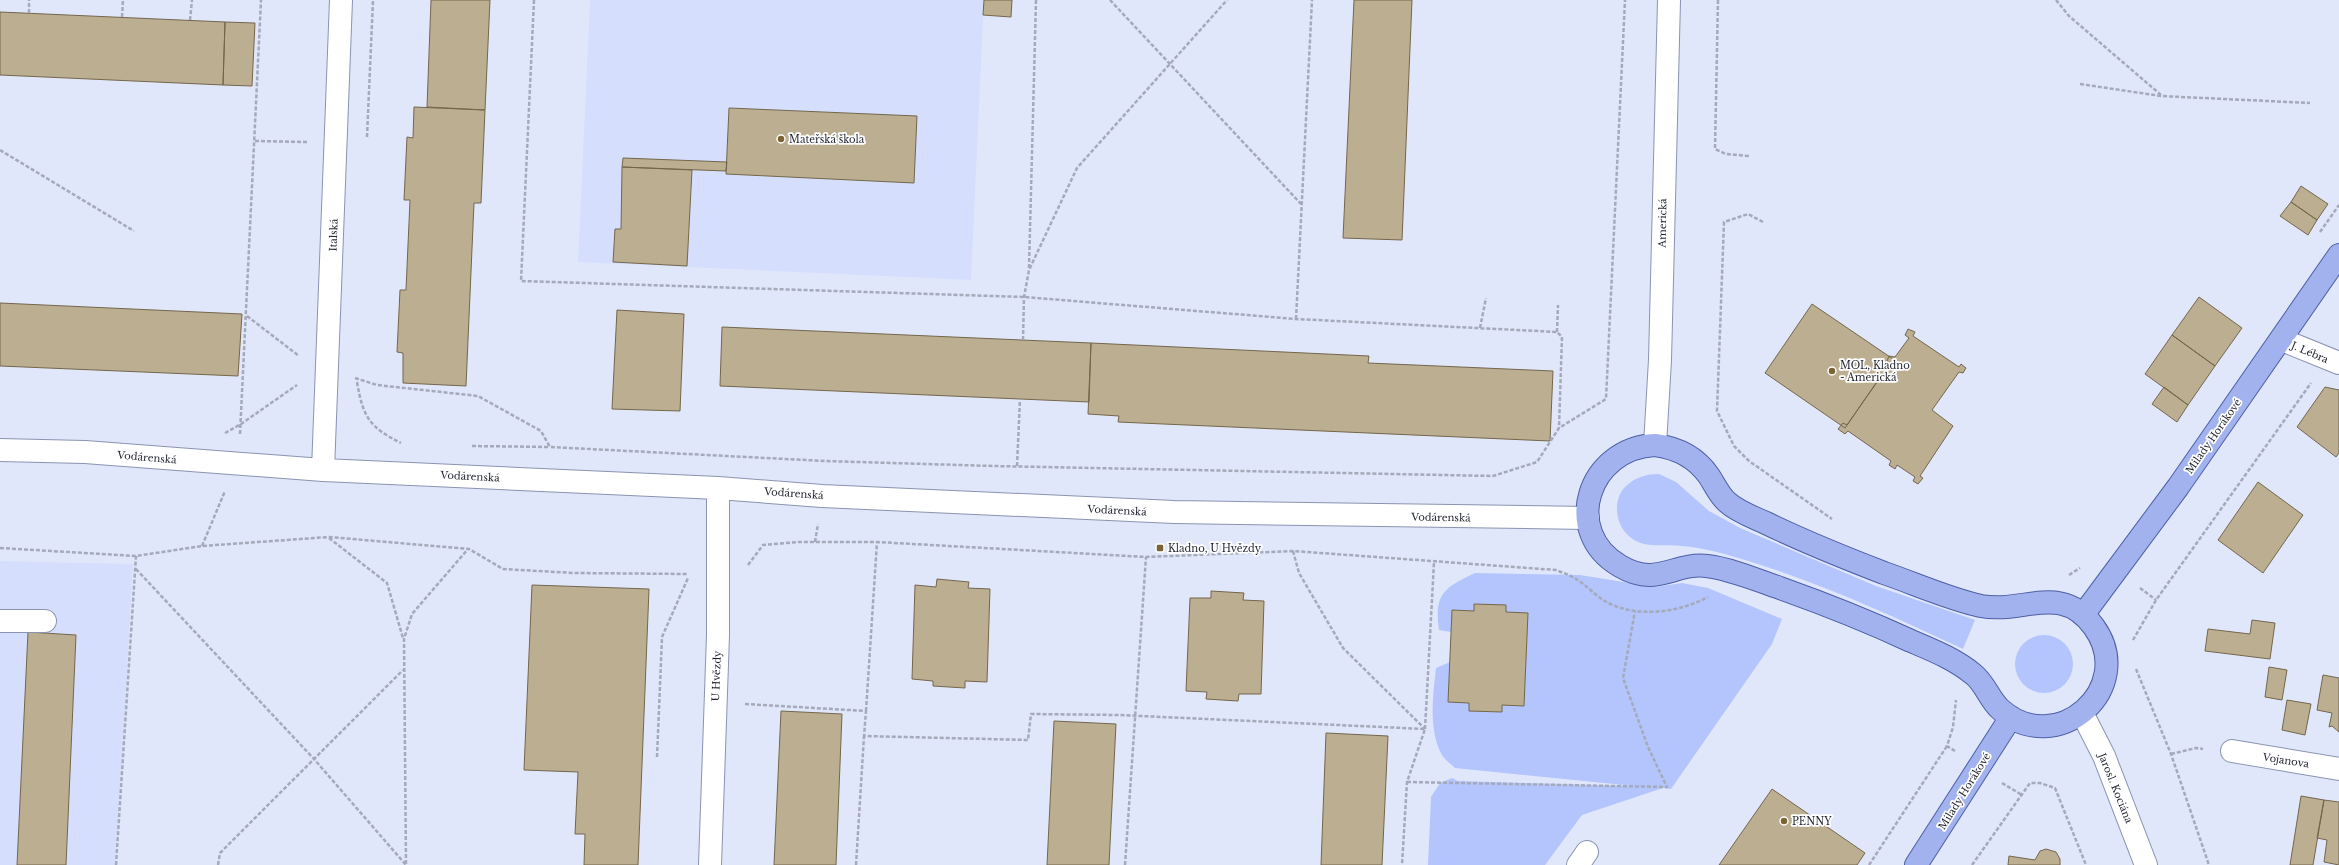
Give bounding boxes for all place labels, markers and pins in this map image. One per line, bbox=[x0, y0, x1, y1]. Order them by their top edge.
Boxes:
place label: Mateřská škola bbox=[789, 133, 865, 146]
marker: Mateřská škola bbox=[776, 134, 786, 144]
place label: MOL, Kladno - Americká bbox=[1840, 359, 1910, 384]
marker: MOL, Kladno - Americká bbox=[1827, 366, 1837, 376]
place label: Kladno, U Hvězdy bbox=[1168, 542, 1262, 555]
marker: Kladno, U Hvězdy bbox=[1155, 543, 1165, 553]
place label: PENNY bbox=[1792, 815, 1832, 828]
marker: PENNY bbox=[1779, 816, 1789, 826]

